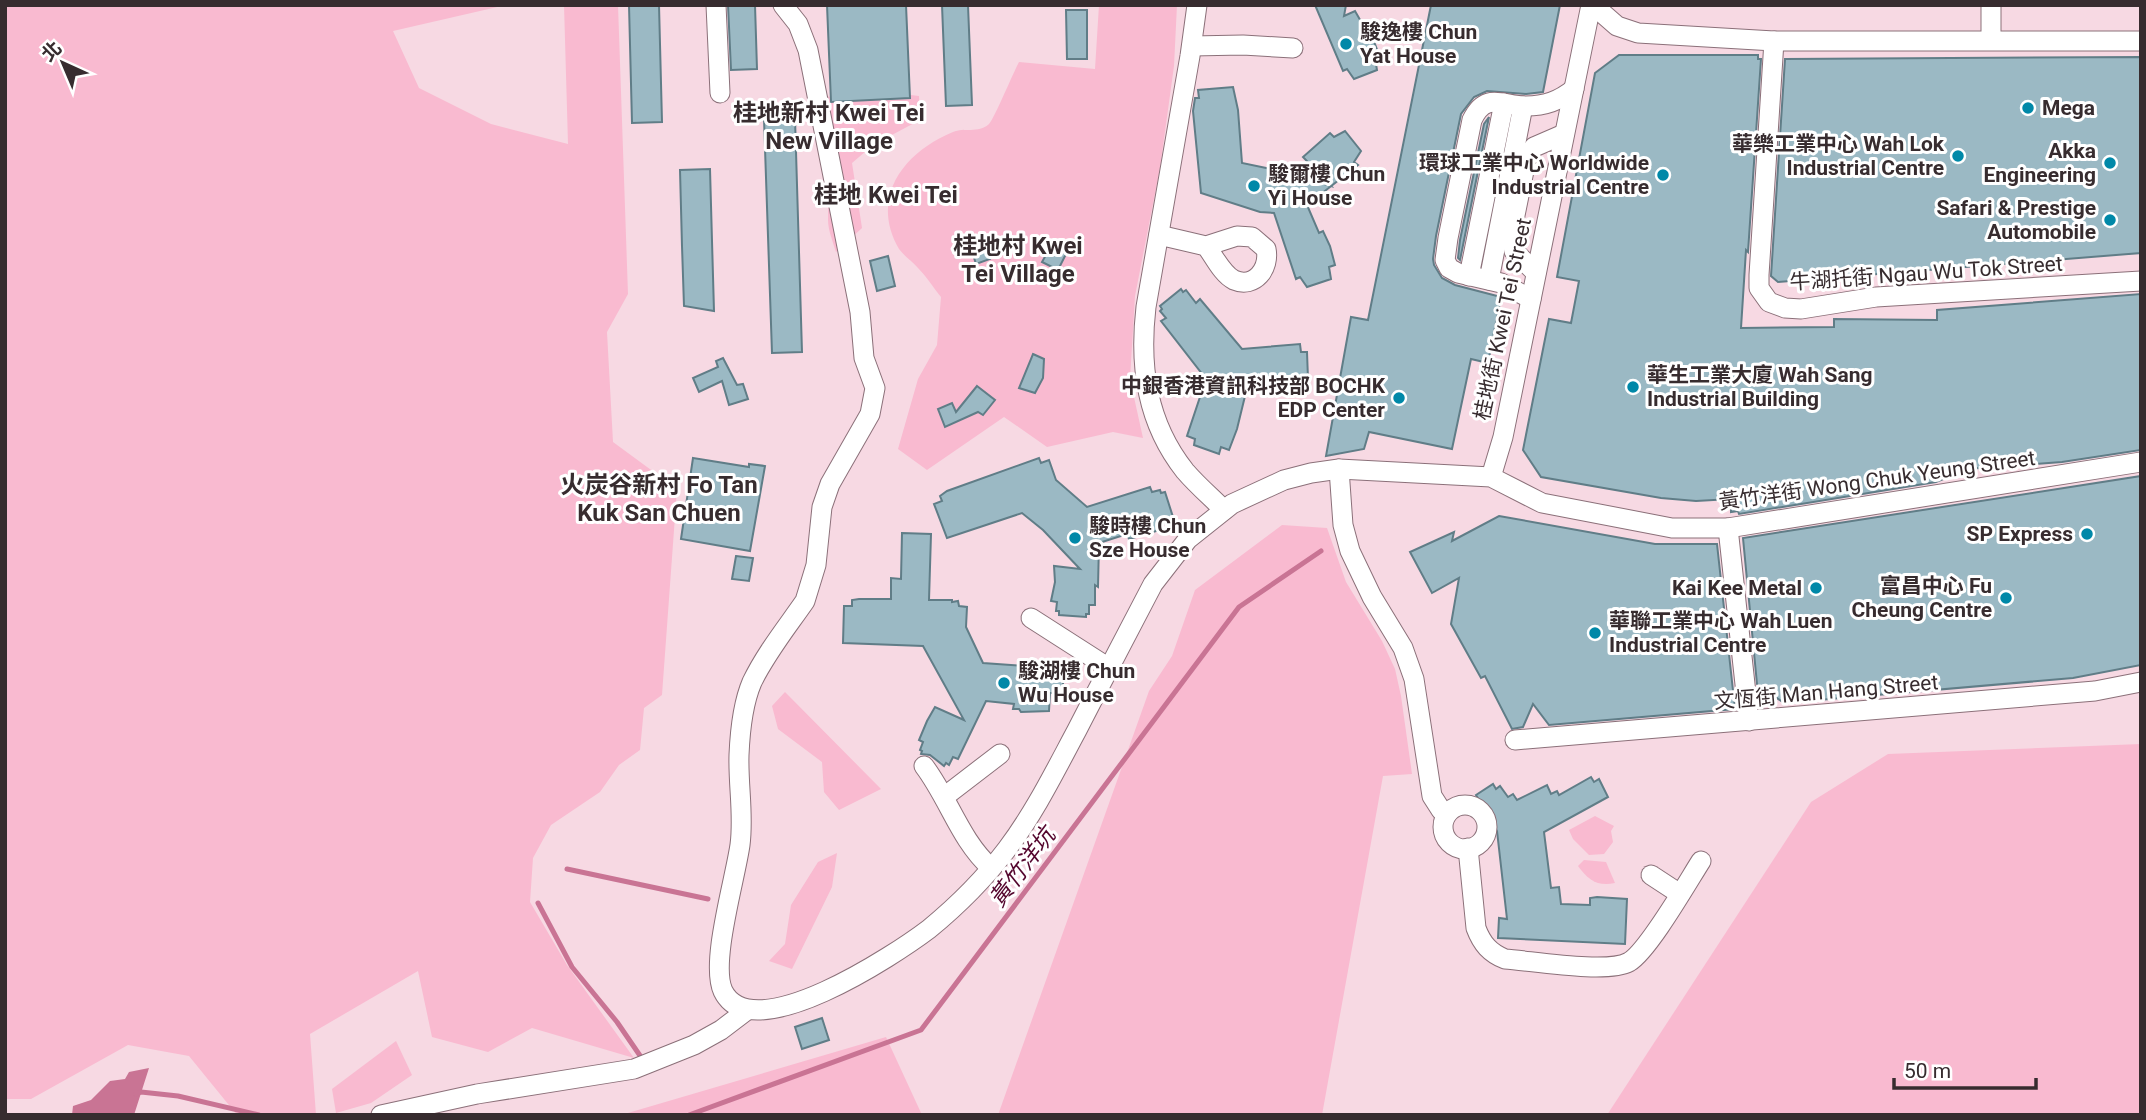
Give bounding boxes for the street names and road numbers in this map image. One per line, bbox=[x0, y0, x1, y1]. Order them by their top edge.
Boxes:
street label: 桂地街 Kwei Tei Street bbox=[1470, 216, 1536, 422]
street label: 牛湖托街 Ngau Wu Tok Street bbox=[1789, 251, 2064, 295]
street label: 黃竹洋街 Wong Chuk Yeung Street bbox=[1717, 446, 2037, 514]
street label: 文恆街 Man Hang Street bbox=[1713, 670, 1939, 714]

